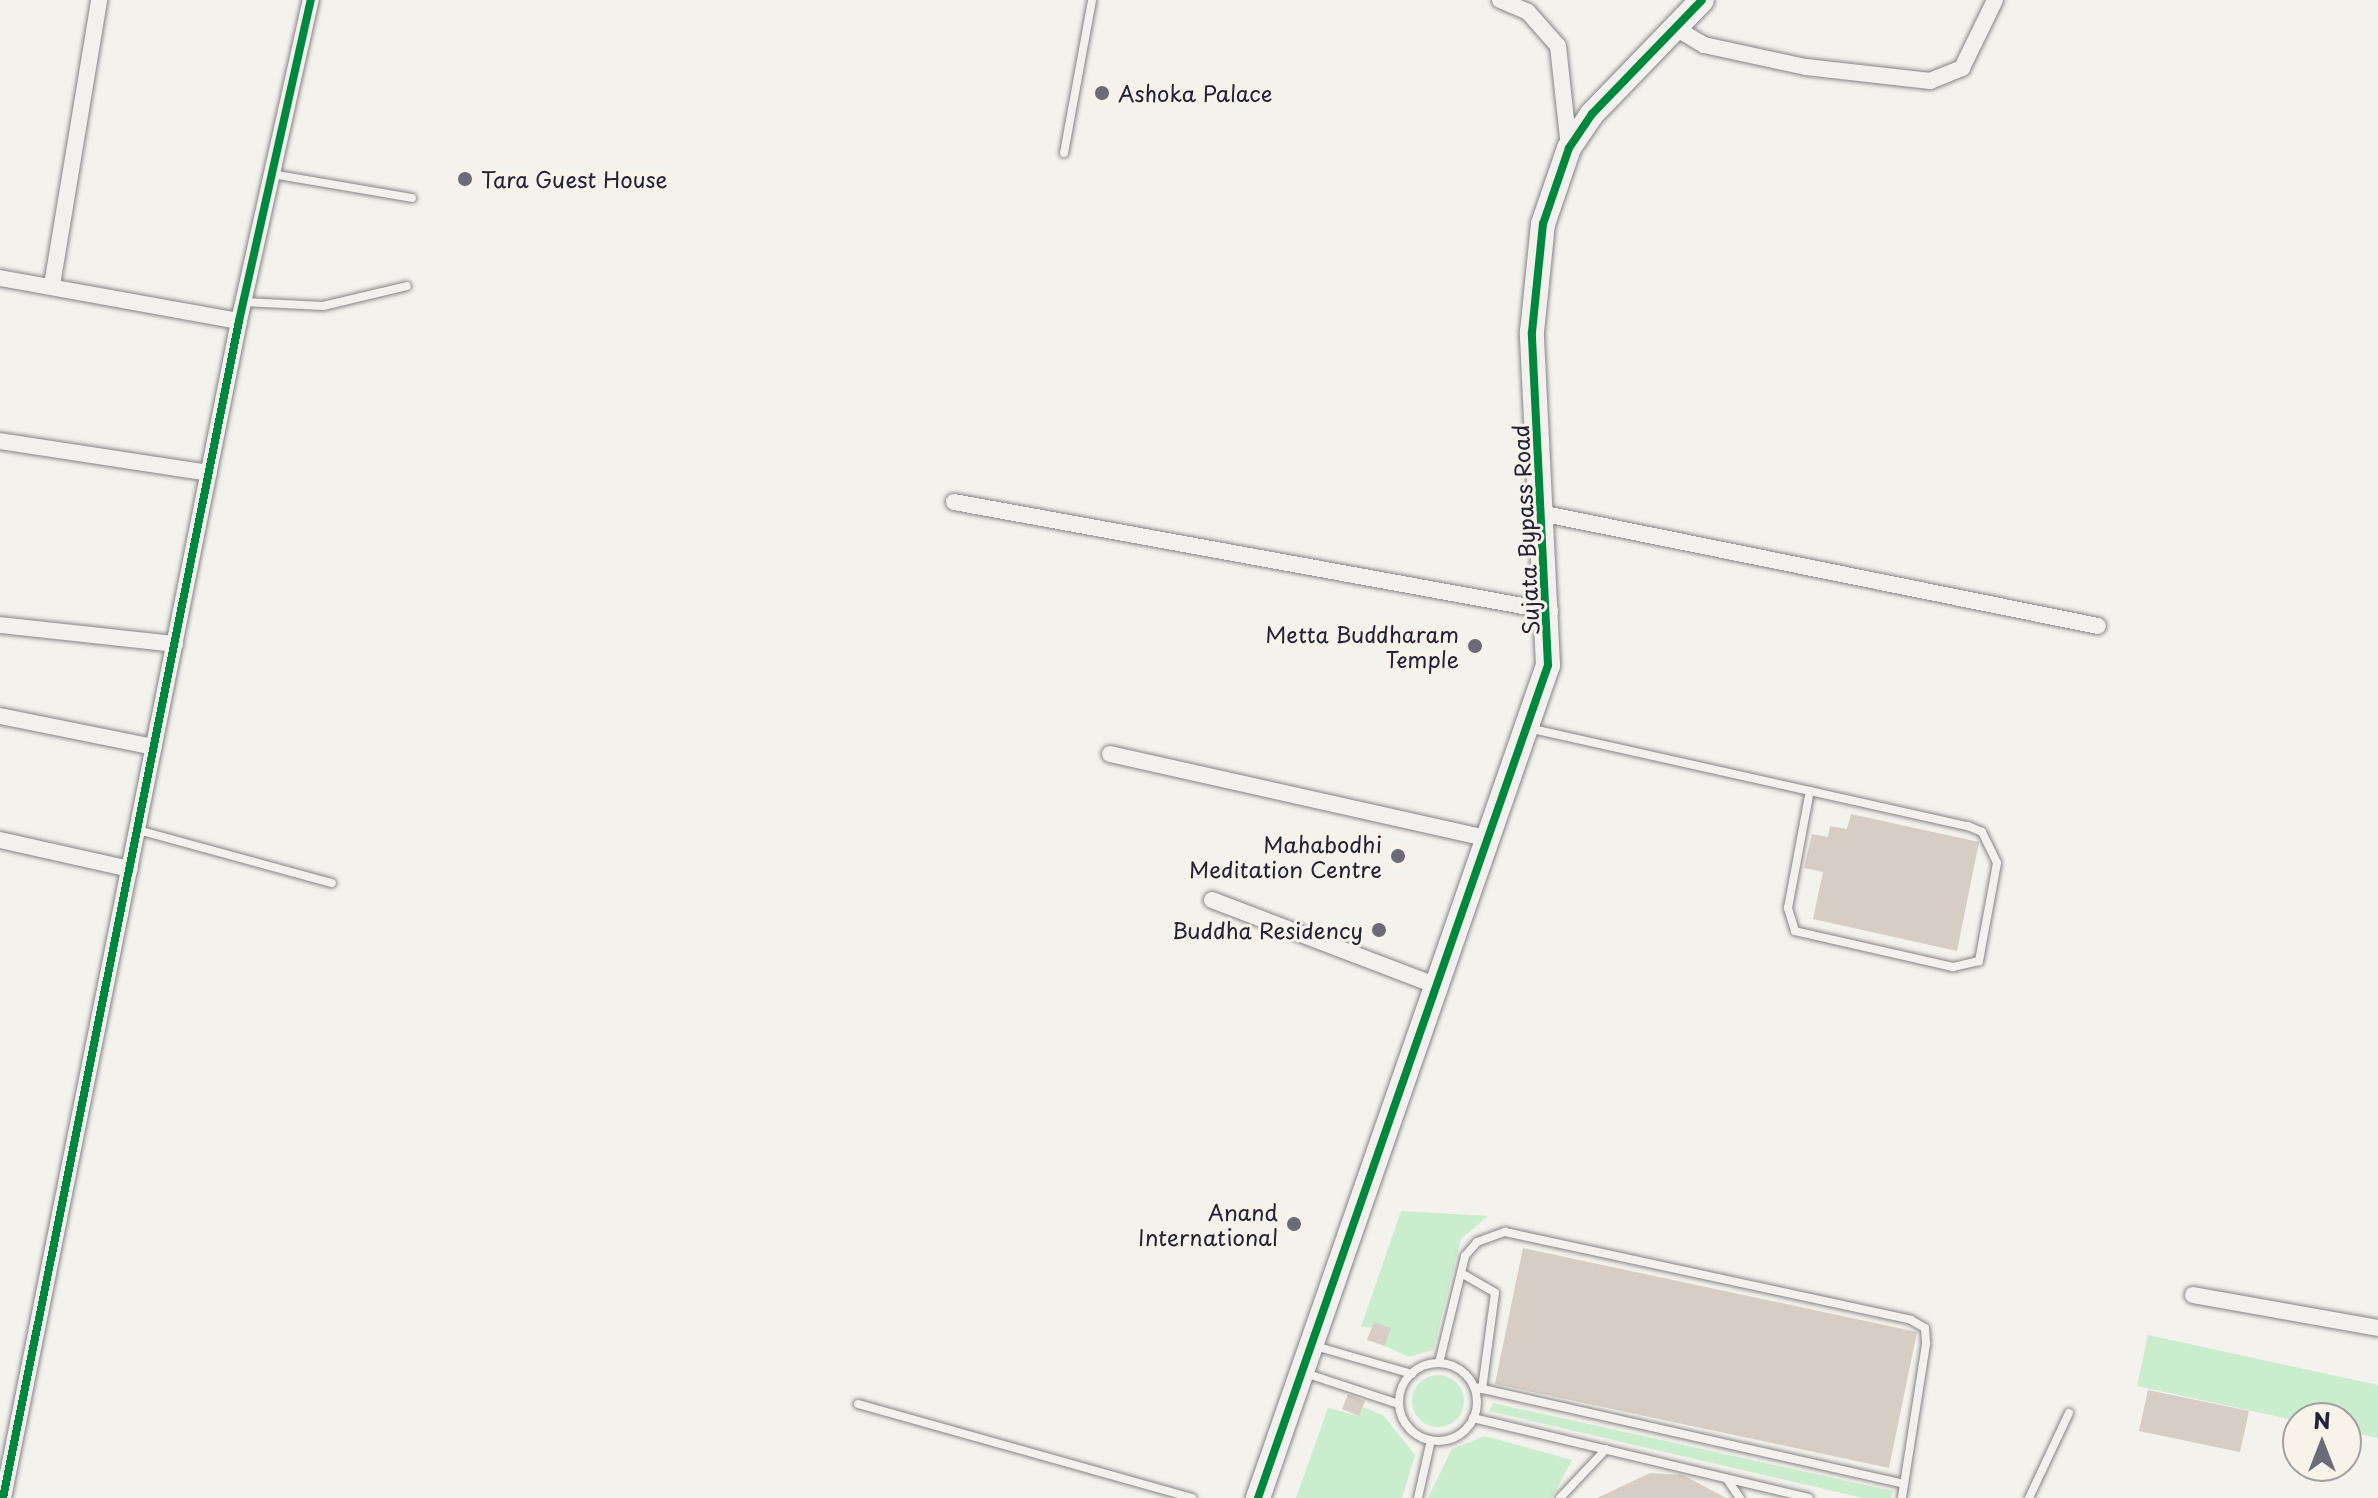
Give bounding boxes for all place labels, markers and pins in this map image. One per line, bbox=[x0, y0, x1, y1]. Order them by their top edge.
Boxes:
place label: Ashoka Palace bbox=[1118, 80, 1274, 106]
marker: Ashoka Palace bbox=[1093, 84, 1111, 102]
place label: Tara Guest House bbox=[481, 166, 670, 192]
marker: Tara Guest House bbox=[456, 170, 474, 188]
place label: Metta Buddharam Temple bbox=[1264, 620, 1459, 672]
marker: Metta Buddharam Temple bbox=[1466, 637, 1484, 655]
place label: Mahabodhi Meditation Centre bbox=[1189, 830, 1382, 882]
marker: Mahabodhi Meditation Centre bbox=[1389, 847, 1407, 865]
place label: Buddha Residency bbox=[1172, 917, 1363, 943]
marker: Buddha Residency bbox=[1370, 921, 1388, 939]
place label: Anand International bbox=[1138, 1198, 1278, 1250]
marker: Anand International bbox=[1285, 1215, 1303, 1233]

